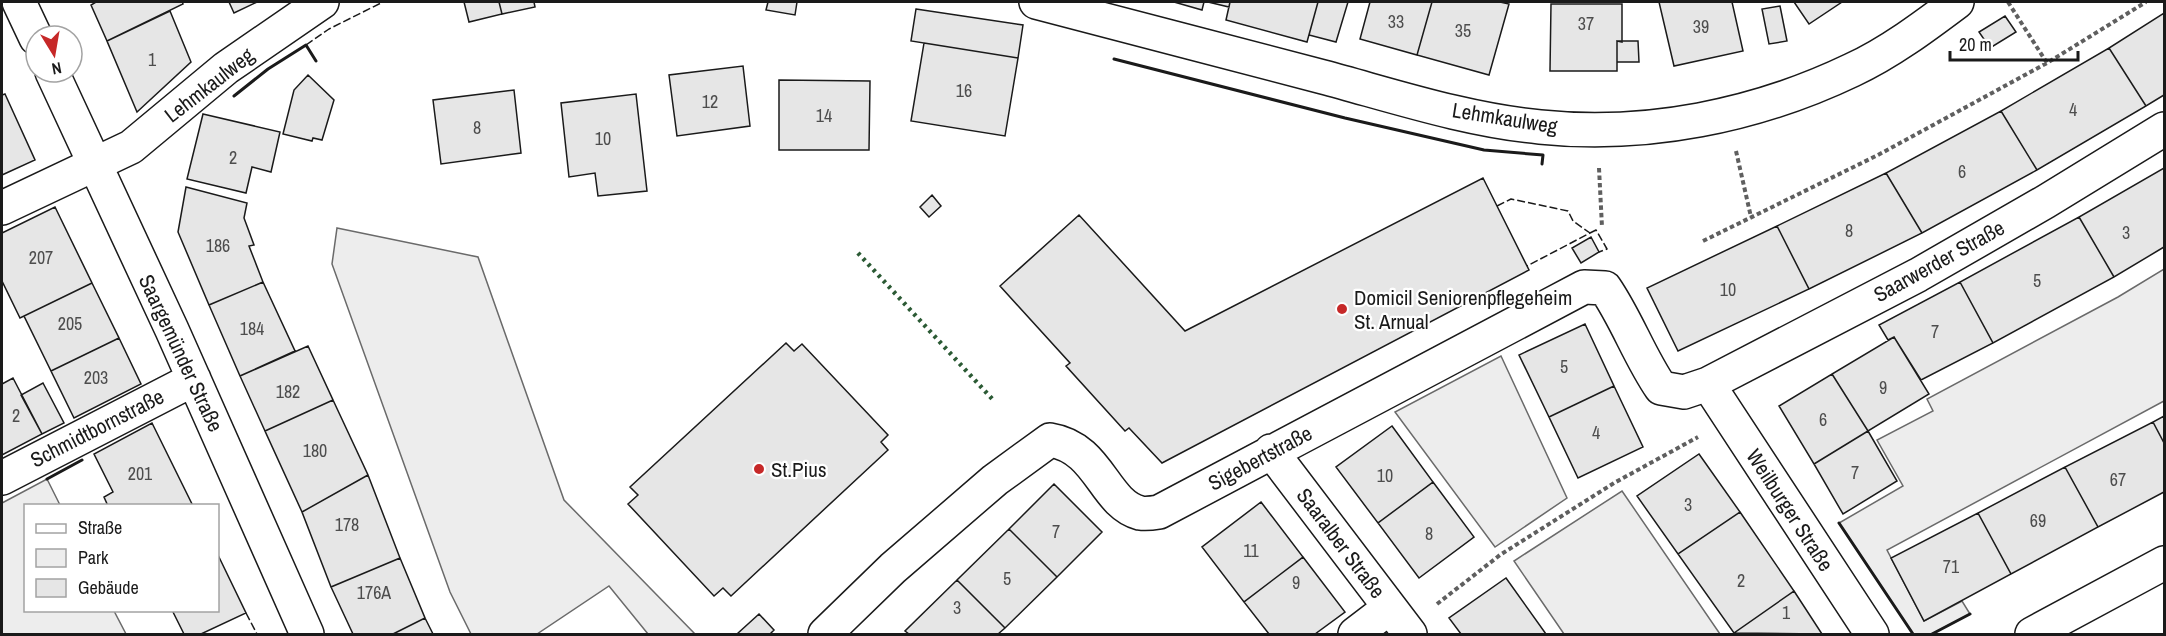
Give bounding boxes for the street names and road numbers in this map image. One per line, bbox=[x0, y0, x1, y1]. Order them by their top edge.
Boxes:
street label: Lehmkaulweg bbox=[158, 41, 260, 129]
street label: Lehmkaulweg bbox=[1450, 95, 1560, 141]
street label: Saarwerder Straße bbox=[1868, 213, 2010, 309]
street label: Saargemünder Straße bbox=[132, 270, 230, 436]
street label: Schmidtbornstraße bbox=[25, 382, 169, 474]
street label: Sigebertstraße bbox=[1203, 418, 1317, 498]
street label: Weilburger Straße bbox=[1740, 443, 1840, 577]
street label: Saaralber Straße bbox=[1290, 482, 1392, 604]

